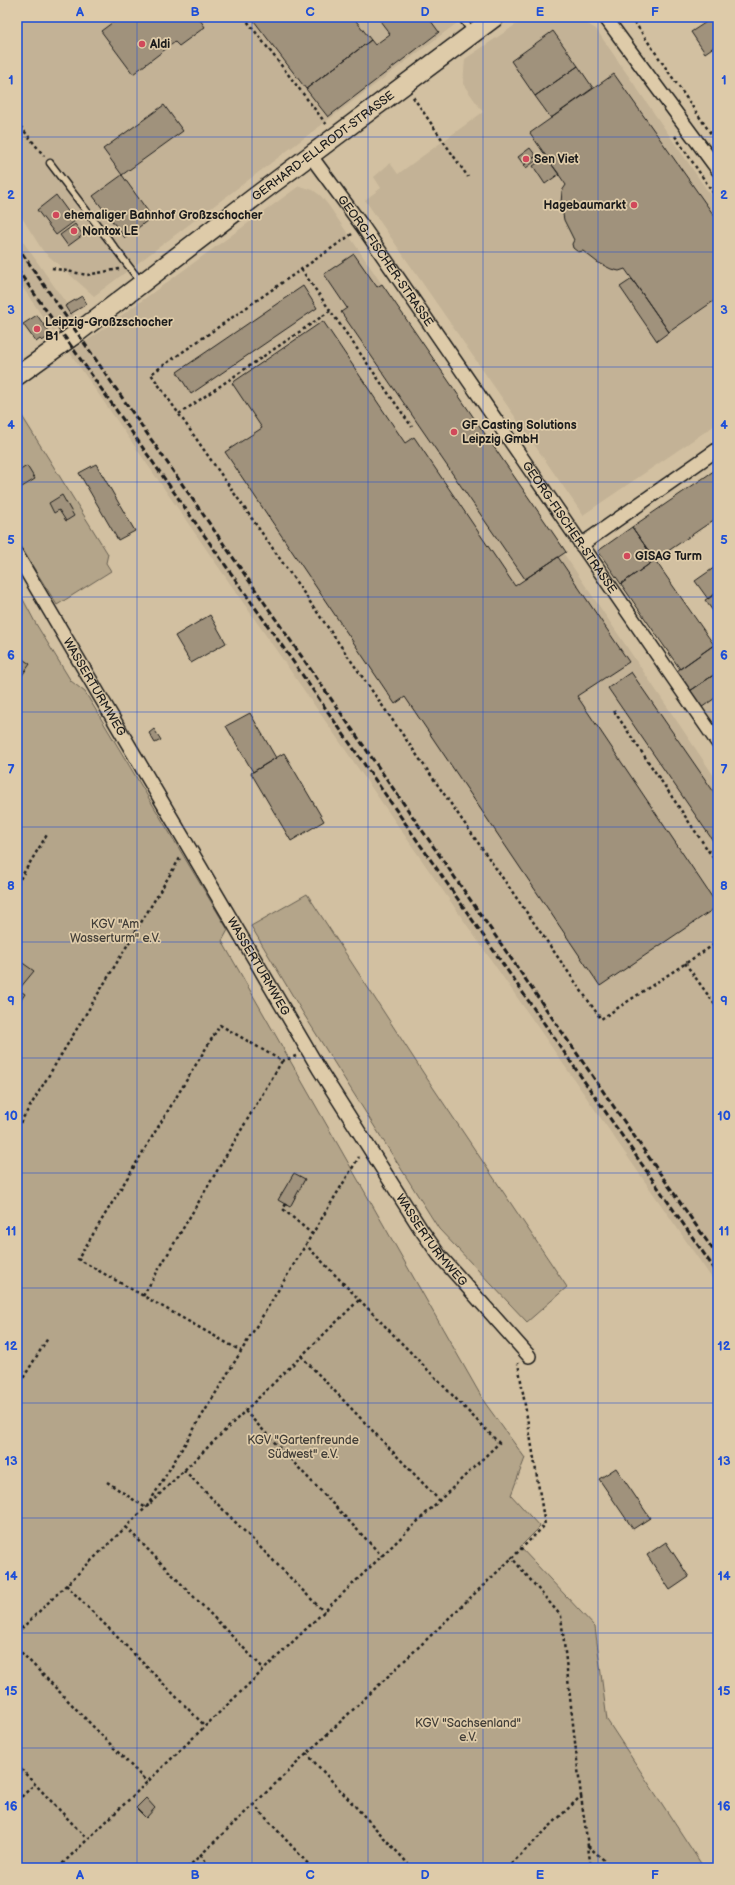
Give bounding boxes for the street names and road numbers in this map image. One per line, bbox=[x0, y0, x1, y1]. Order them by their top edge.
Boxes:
street label: GERHARD-ELLRODT-STRASSE bbox=[249, 88, 398, 204]
street label: GEORG-FISCHER-STRASSE bbox=[334, 192, 436, 330]
street label: GEORG-FISCHER-STRASSE bbox=[519, 459, 620, 597]
street label: WASSERTURMWEG bbox=[59, 635, 129, 739]
street label: WASSERTURMWEG bbox=[224, 915, 293, 1018]
street label: WASSERTURMWEG bbox=[392, 1191, 470, 1289]

